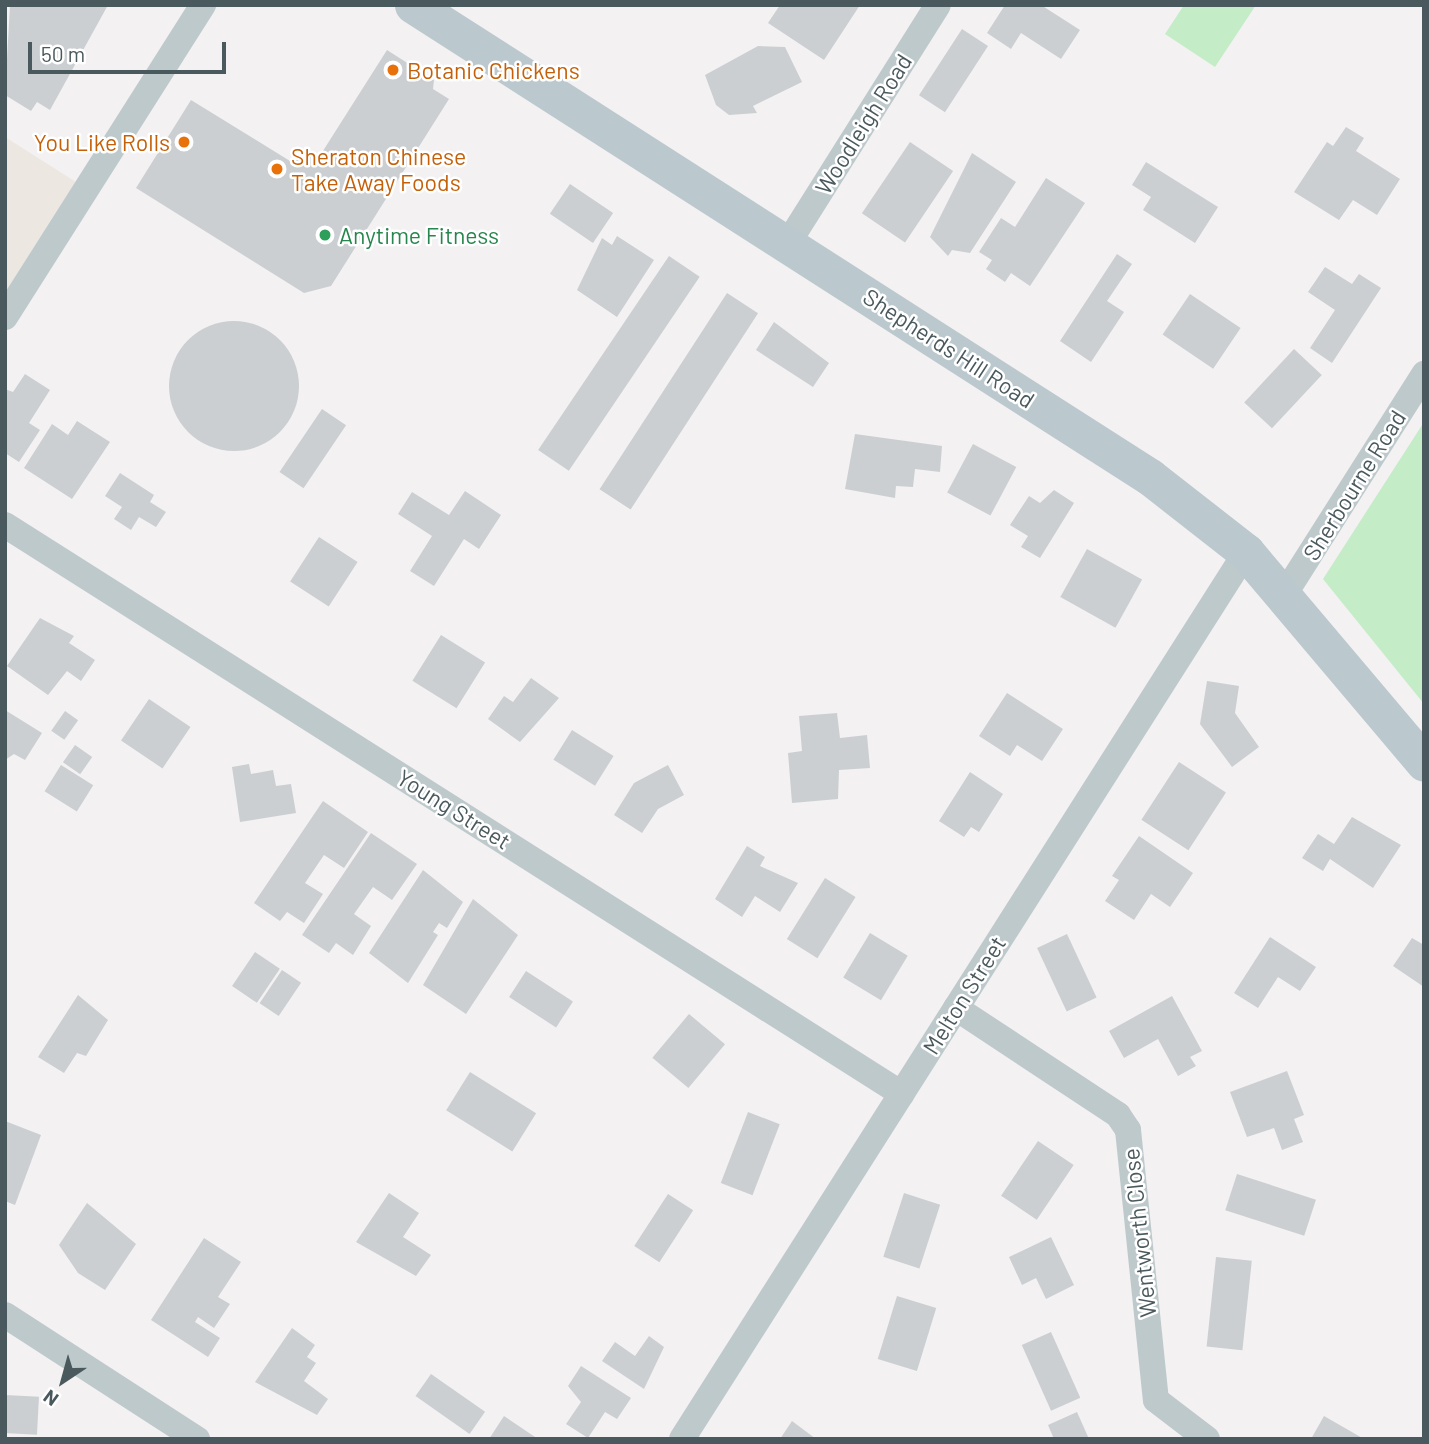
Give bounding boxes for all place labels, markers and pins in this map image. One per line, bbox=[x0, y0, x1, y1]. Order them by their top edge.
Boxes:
place label: Botanic Chickens bbox=[407, 56, 580, 84]
marker: Botanic Chickens bbox=[385, 62, 401, 78]
place label: You Like Rolls bbox=[34, 128, 170, 156]
marker: You Like Rolls bbox=[176, 134, 192, 150]
place label: Sheraton Chinese Take Away Foods bbox=[291, 142, 466, 196]
marker: Sheraton Chinese Take Away Foods bbox=[269, 161, 285, 177]
place label: Anytime Fitness bbox=[339, 221, 499, 249]
marker: Anytime Fitness bbox=[317, 227, 333, 243]

